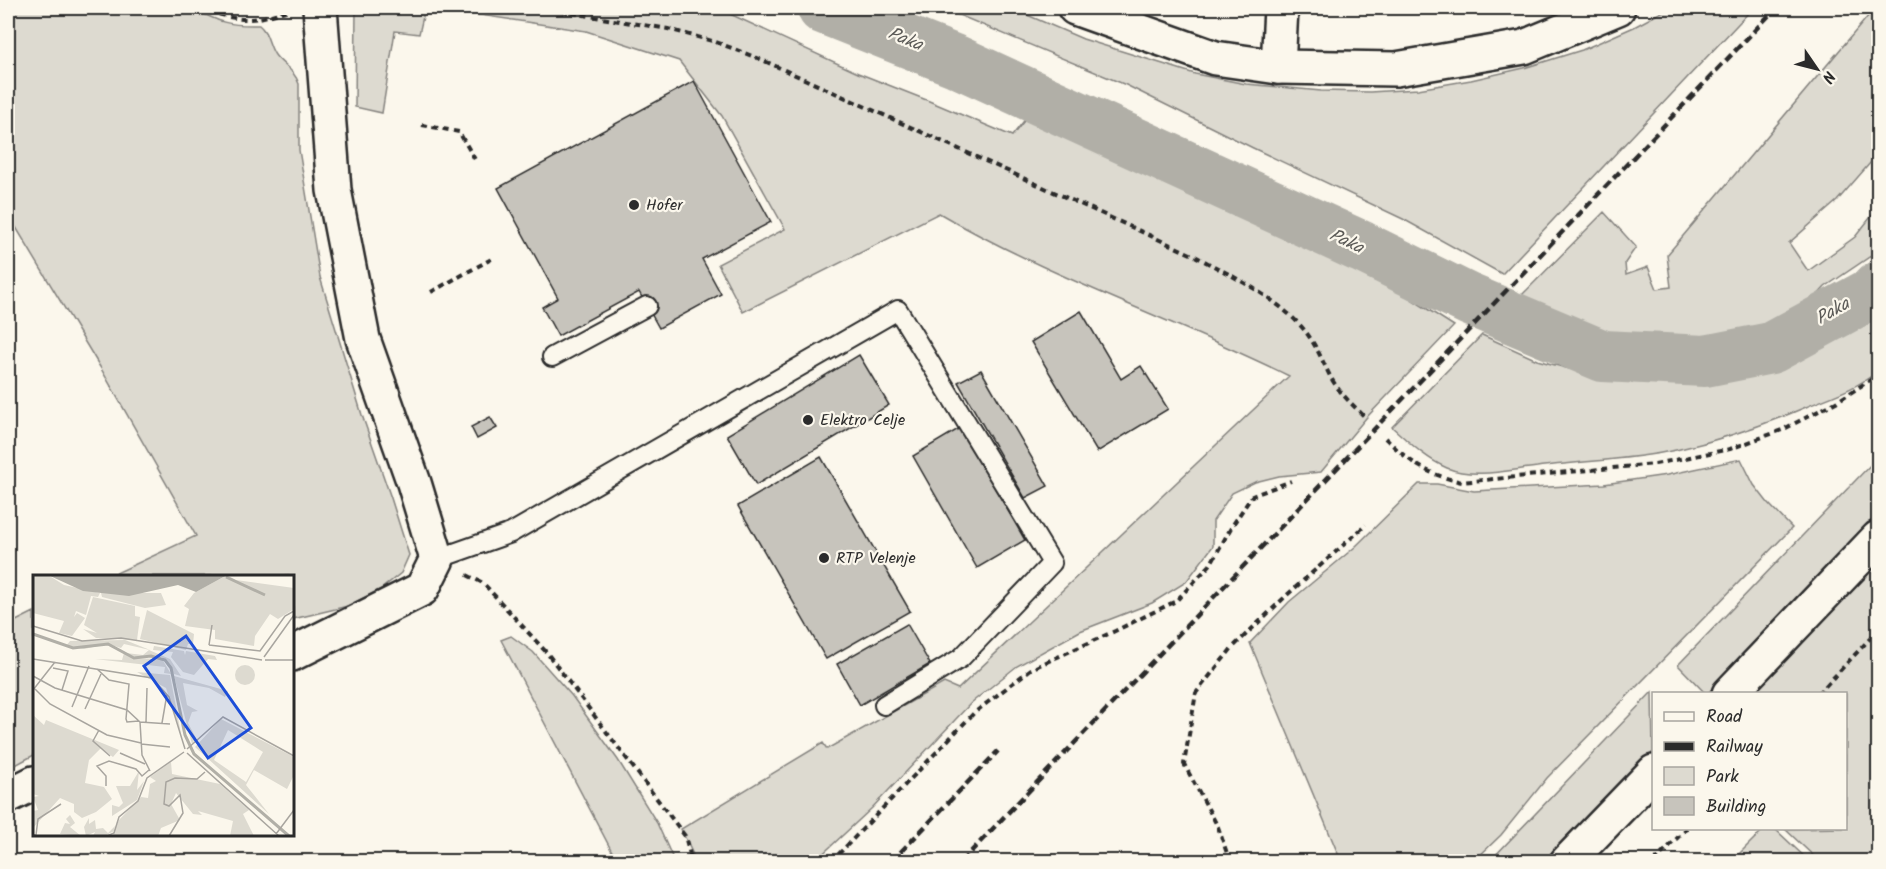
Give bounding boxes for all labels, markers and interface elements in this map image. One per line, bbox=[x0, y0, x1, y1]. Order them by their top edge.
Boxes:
water label: Paka bbox=[883, 20, 928, 61]
north arrow bbox=[1787, 39, 1847, 99]
text: N bbox=[1815, 65, 1841, 88]
place label: Hofer bbox=[646, 193, 684, 218]
marker: Hofer bbox=[627, 198, 641, 212]
water label: Paka bbox=[1324, 221, 1369, 263]
water label: Paka bbox=[1811, 290, 1857, 333]
place label: Elektro Celje bbox=[820, 408, 905, 433]
marker: Elektro Celje bbox=[801, 413, 815, 427]
place label: RTP Velenje bbox=[836, 546, 916, 571]
marker: RTP Velenje bbox=[817, 551, 831, 565]
inset map bbox=[33, 575, 294, 836]
legend bbox=[1652, 692, 1847, 830]
text: Road bbox=[1706, 703, 1743, 732]
text: Railway bbox=[1706, 733, 1763, 762]
text: Park bbox=[1706, 763, 1739, 792]
text: Building bbox=[1706, 793, 1766, 822]

